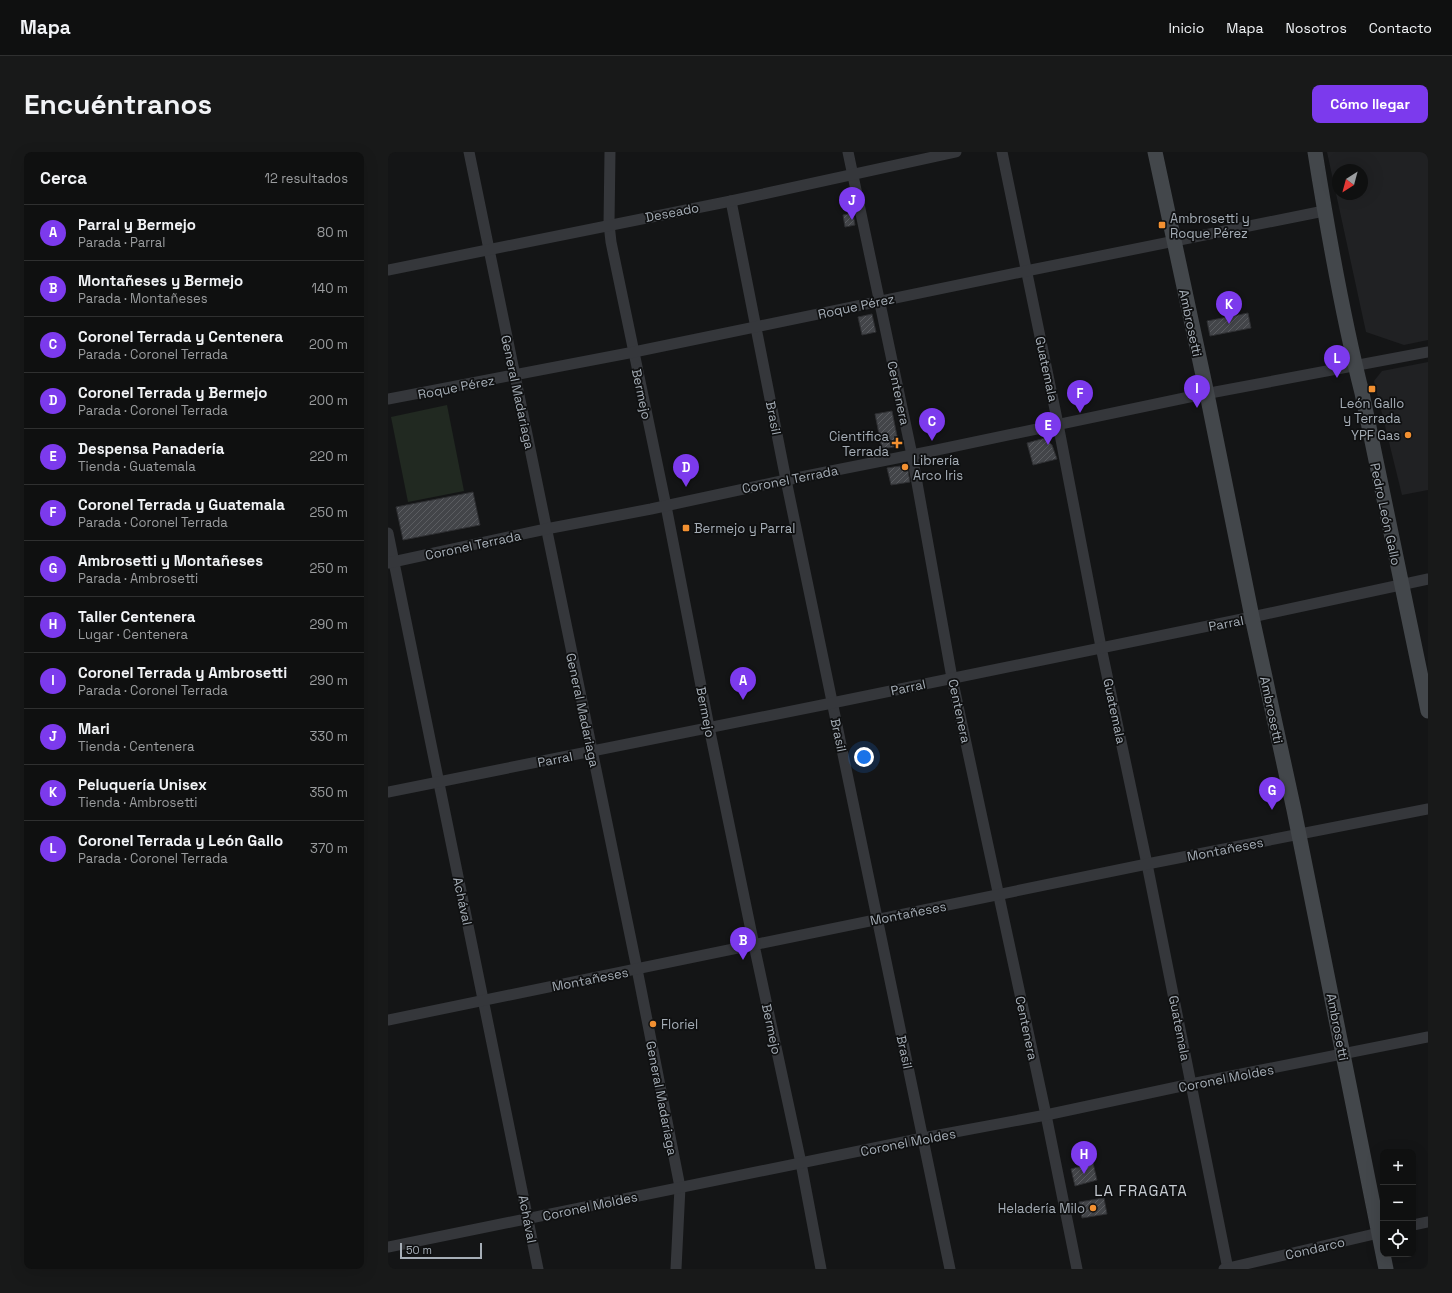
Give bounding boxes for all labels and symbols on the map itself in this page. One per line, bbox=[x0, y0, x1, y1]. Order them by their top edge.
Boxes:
north arrow bbox=[1332, 164, 1368, 200]
pin: J bbox=[839, 187, 865, 220]
street label: Deseado bbox=[644, 199, 701, 226]
place label: Ambrosetti y Roque Pérez bbox=[1170, 210, 1250, 242]
marker: Ambrosetti y Roque Pérez bbox=[1157, 220, 1167, 230]
street label: Ambrosetti bbox=[1175, 288, 1206, 358]
street label: Roque Pérez bbox=[816, 290, 896, 323]
pin: K bbox=[1216, 291, 1242, 324]
street label: General Madariaga bbox=[497, 333, 538, 451]
street label: Guatemala bbox=[1031, 335, 1062, 404]
pin: L bbox=[1324, 345, 1350, 378]
street label: Centenera bbox=[883, 360, 914, 427]
street label: Bermejo bbox=[628, 367, 655, 421]
street label: Roque Pérez bbox=[416, 372, 496, 403]
pin: I bbox=[1184, 375, 1210, 408]
pin: F bbox=[1067, 380, 1093, 413]
marker: León Gallo y Terrada bbox=[1367, 384, 1377, 394]
place label: León Gallo y Terrada bbox=[1340, 395, 1404, 427]
street label: Brasil bbox=[762, 400, 785, 436]
pin: C bbox=[919, 408, 945, 441]
pin: E bbox=[1035, 412, 1061, 445]
place label: YPF Gas bbox=[1351, 427, 1400, 444]
place label: Cientifica Terrada bbox=[829, 428, 890, 460]
marker: YPF Gas bbox=[1403, 430, 1413, 440]
marker: Cientifica Terrada bbox=[892, 438, 902, 448]
place label: Librería Arco Iris bbox=[913, 452, 963, 484]
pin: D bbox=[673, 454, 699, 487]
street label: Pedro León Gallo bbox=[1366, 461, 1405, 567]
street label: Coronel Terrada bbox=[741, 462, 840, 497]
marker: Librería Arco Iris bbox=[900, 462, 910, 472]
place label: Bermejo y Parral bbox=[694, 520, 795, 537]
marker: Bermejo y Parral bbox=[681, 523, 691, 533]
street label: Coronel Terrada bbox=[424, 527, 523, 564]
street label: Parral bbox=[1207, 612, 1245, 635]
street label: General Madariaga bbox=[562, 651, 603, 769]
pin: A bbox=[730, 667, 756, 700]
street label: Parral bbox=[889, 675, 927, 699]
street label: Ambrosetti bbox=[1256, 675, 1287, 745]
street label: Guatemala bbox=[1099, 677, 1130, 746]
street label: Centenera bbox=[944, 678, 975, 745]
street label: Bermejo bbox=[692, 685, 719, 739]
street label: Brasil bbox=[827, 717, 850, 753]
your location bbox=[854, 747, 874, 767]
street label: Parral bbox=[536, 748, 574, 771]
pin: G bbox=[1259, 777, 1285, 810]
street label: Montañeses bbox=[1185, 834, 1265, 865]
street label: Achával bbox=[449, 876, 476, 927]
street label: Montañeses bbox=[868, 898, 948, 929]
pin: B bbox=[730, 927, 756, 960]
street label: Montañeses bbox=[550, 964, 630, 995]
street label: Ambrosetti bbox=[1323, 992, 1352, 1062]
street label: Guatemala bbox=[1165, 994, 1194, 1063]
street label: Centenera bbox=[1011, 995, 1042, 1062]
street label: Bermejo bbox=[758, 1002, 785, 1056]
place label: Floriel bbox=[661, 1016, 698, 1033]
marker: Floriel bbox=[648, 1019, 658, 1029]
street label: Brasil bbox=[893, 1034, 916, 1070]
street label: General Madariaga bbox=[642, 1039, 681, 1157]
street label: Coronel Moldes bbox=[1177, 1061, 1275, 1096]
street label: Coronel Moldes bbox=[859, 1125, 957, 1160]
pin: H bbox=[1071, 1141, 1097, 1174]
district label: LA FRAGATA bbox=[1094, 1181, 1188, 1200]
street label: Coronel Moldes bbox=[541, 1188, 639, 1225]
street label: Achával bbox=[515, 1194, 540, 1245]
place label: Heladería Milo bbox=[998, 1200, 1085, 1217]
marker: Heladería Milo bbox=[1088, 1203, 1098, 1213]
street label: Condarco bbox=[1284, 1233, 1347, 1264]
scale bar bbox=[400, 1241, 482, 1260]

